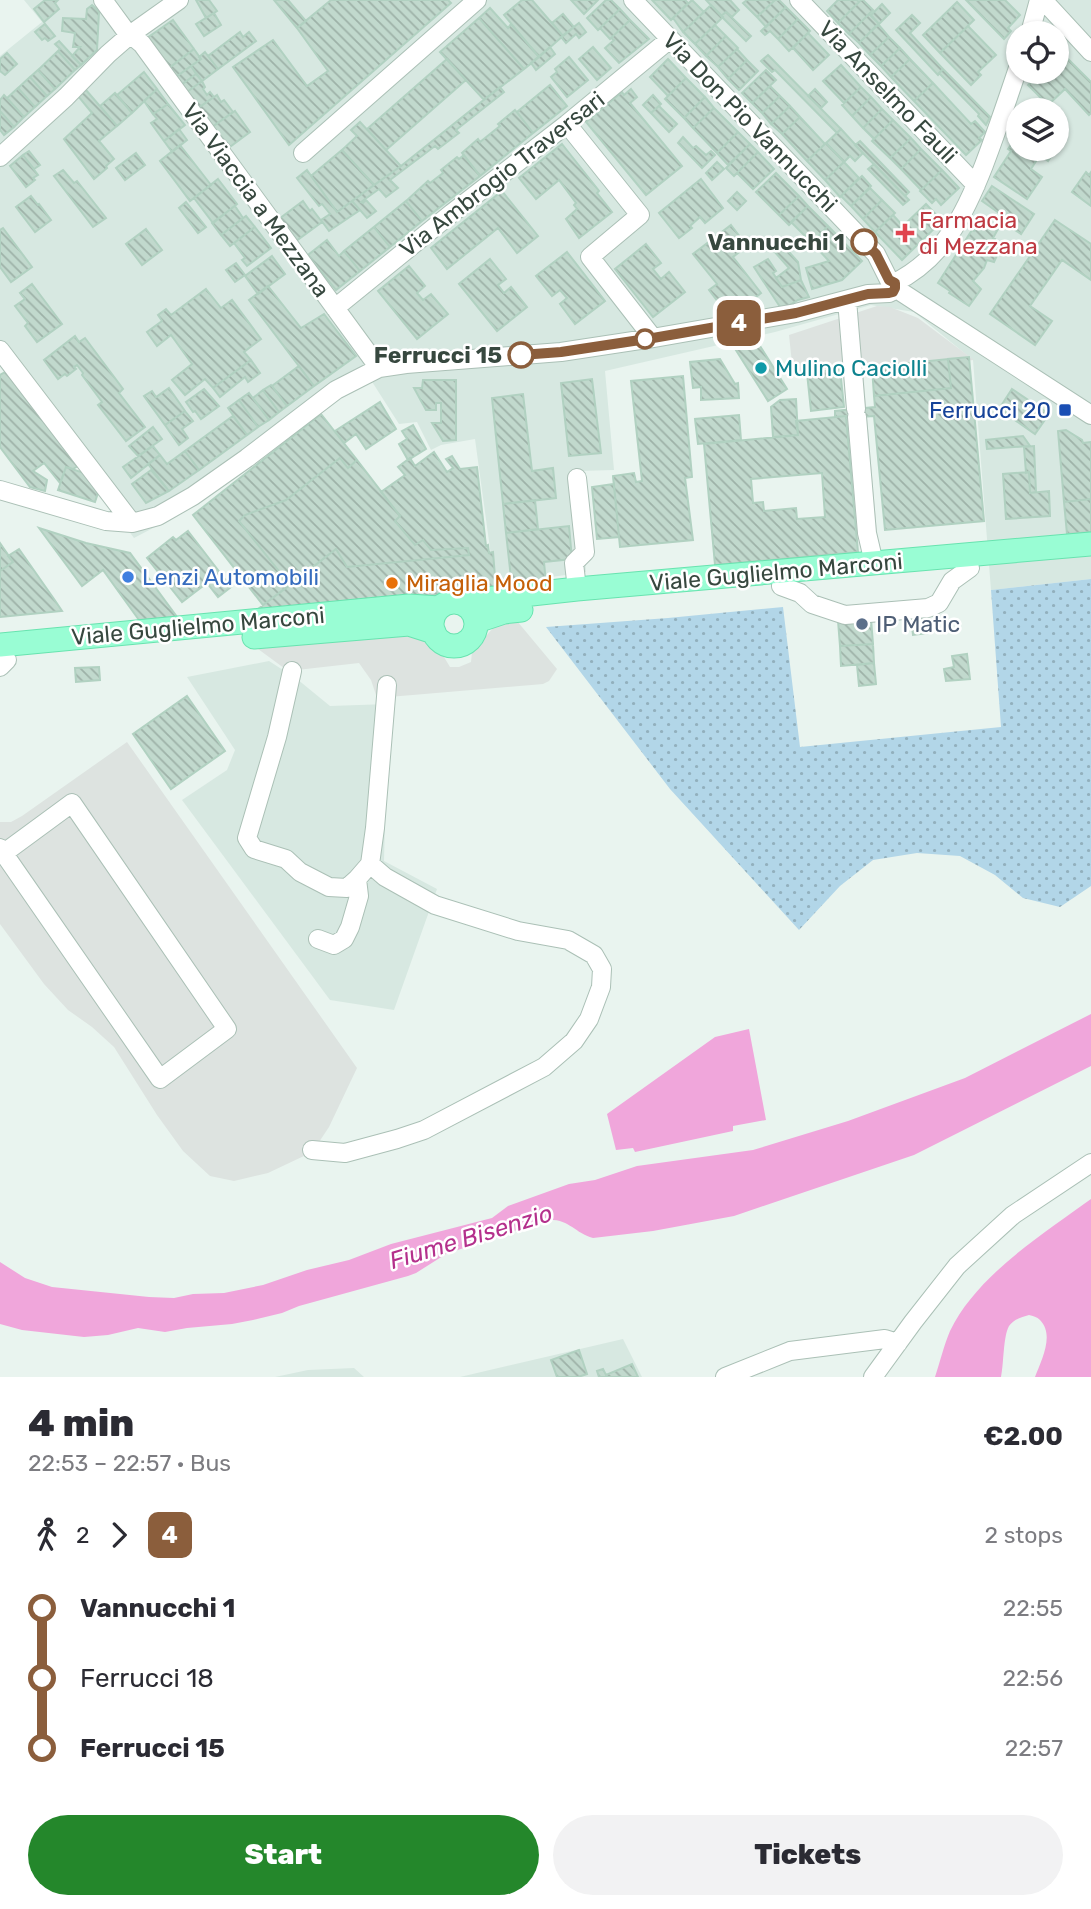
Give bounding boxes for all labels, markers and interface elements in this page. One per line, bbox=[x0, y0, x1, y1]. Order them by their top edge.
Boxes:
street label: Via Anselmo Fauli bbox=[813, 15, 963, 169]
map controls bbox=[1006, 21, 1069, 161]
button: locate bbox=[1006, 21, 1069, 84]
street label: Via Don Pio Vannucchi bbox=[657, 26, 843, 218]
street label: Via Ambrogio Traversari bbox=[394, 85, 610, 263]
street label: Via Viaccia a Mezzana bbox=[176, 98, 336, 302]
button: layers bbox=[1006, 98, 1069, 161]
place label: Farmacia di Mezzana bbox=[919, 206, 1038, 260]
marker: Farmacia di Mezzana bbox=[897, 225, 913, 241]
place label: Vannucchi 1 bbox=[708, 228, 845, 256]
marker: Vannucchi 1 bbox=[851, 229, 877, 255]
line badge: 4 bbox=[716, 300, 762, 346]
text: 4 bbox=[731, 309, 747, 337]
unlabelled marker bbox=[635, 329, 655, 349]
place label: Ferrucci 15 bbox=[374, 341, 502, 369]
marker: Ferrucci 15 bbox=[508, 342, 534, 368]
place label: Mulino Caciolli bbox=[775, 354, 927, 382]
marker: Mulino Caciolli bbox=[753, 360, 769, 376]
place label: Ferrucci 20 bbox=[929, 396, 1051, 424]
marker: Ferrucci 20 bbox=[1057, 402, 1073, 418]
street label: Viale Guglielmo Marconi bbox=[648, 547, 904, 597]
place label: Lenzi Automobili bbox=[142, 563, 319, 591]
marker: Lenzi Automobili bbox=[120, 569, 136, 585]
place label: Miraglia Mood bbox=[406, 569, 553, 597]
marker: Miraglia Mood bbox=[384, 575, 400, 591]
street label: Viale Guglielmo Marconi bbox=[70, 601, 326, 651]
place label: IP Matic bbox=[876, 610, 960, 638]
marker: IP Matic bbox=[854, 616, 870, 632]
water label: Fiume Bisenzio bbox=[386, 1199, 556, 1275]
text: 4 min bbox=[28, 1400, 134, 1446]
text: €2.00 bbox=[983, 1421, 1063, 1452]
text: 22:53 – 22:57 · Bus bbox=[28, 1449, 231, 1477]
icon: walk bbox=[28, 1516, 66, 1554]
icon: forward bbox=[100, 1516, 138, 1554]
text: 2 bbox=[76, 1521, 90, 1549]
text: 4 bbox=[162, 1521, 178, 1549]
text: 2 stops bbox=[985, 1521, 1063, 1549]
text: Vannucchi 1 bbox=[80, 1593, 235, 1624]
text: 22:55 bbox=[1003, 1594, 1063, 1622]
text: Ferrucci 18 bbox=[80, 1663, 214, 1694]
text: 22:56 bbox=[1003, 1664, 1063, 1692]
text: Ferrucci 15 bbox=[80, 1733, 225, 1764]
text: 22:57 bbox=[1005, 1734, 1063, 1762]
button: Start bbox=[28, 1815, 539, 1895]
button: Tickets bbox=[553, 1815, 1063, 1895]

